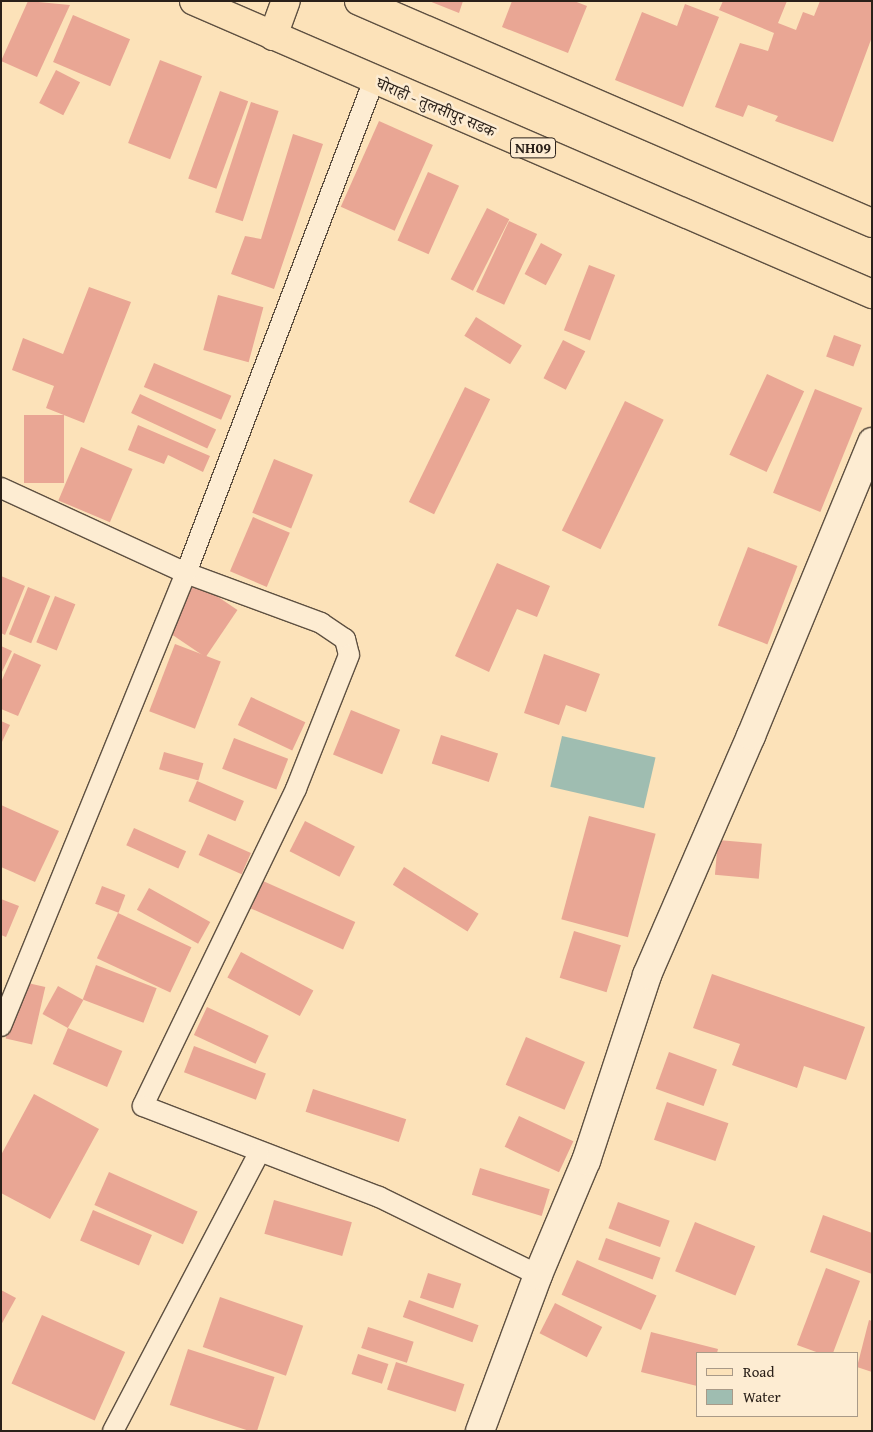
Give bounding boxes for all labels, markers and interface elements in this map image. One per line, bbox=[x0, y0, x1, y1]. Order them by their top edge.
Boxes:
street label: घोराही - तुलसीपुर सडक bbox=[373, 73, 499, 141]
road number: NH09 bbox=[509, 136, 557, 160]
legend bbox=[696, 1352, 858, 1417]
text: Road bbox=[743, 1361, 774, 1382]
text: Water bbox=[743, 1386, 781, 1407]

